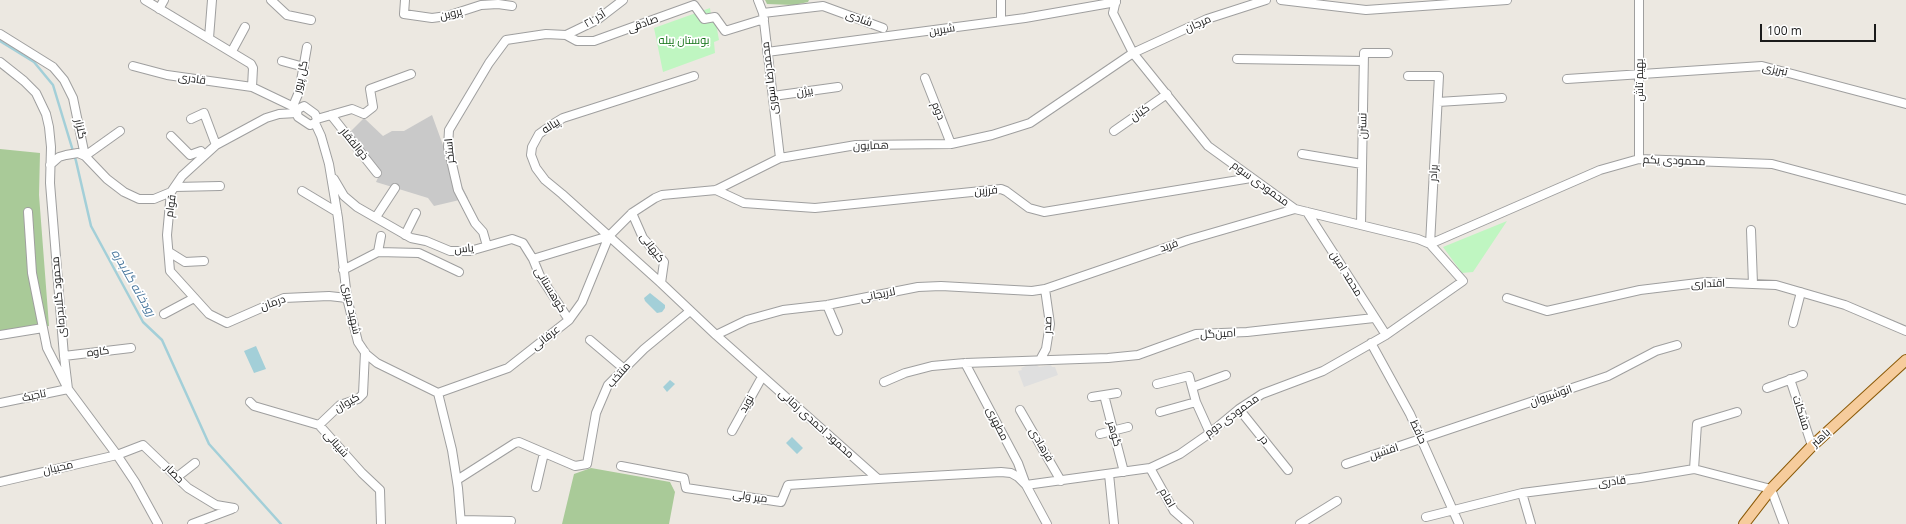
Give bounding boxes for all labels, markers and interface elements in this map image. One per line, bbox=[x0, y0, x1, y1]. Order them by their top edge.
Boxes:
street label: پروین bbox=[438, 5, 464, 23]
street label: ۲۱ آذر bbox=[582, 7, 608, 31]
street label: شادی bbox=[844, 8, 874, 30]
street label: صادقی bbox=[626, 12, 660, 36]
street label: مرجان bbox=[1183, 13, 1213, 35]
scale bar bbox=[1762, 16, 1878, 42]
street label: شیرین bbox=[928, 21, 956, 39]
text: 100 m bbox=[1767, 22, 1802, 39]
park label: بوستان پیله bbox=[659, 34, 709, 48]
street label: محمدرضا سوری bbox=[759, 41, 781, 115]
street label: بهیم تاش bbox=[1633, 58, 1647, 102]
street label: گل پرور bbox=[291, 59, 311, 95]
street label: تبریزی bbox=[1761, 61, 1789, 79]
street label: قادری bbox=[177, 71, 207, 87]
street label: بیژن bbox=[796, 84, 814, 100]
street label: دوم bbox=[929, 100, 947, 122]
street label: کیان bbox=[1128, 102, 1152, 124]
street label: نسترن bbox=[1356, 113, 1370, 139]
street label: پیاله bbox=[540, 115, 562, 137]
street label: گلزار bbox=[71, 118, 89, 140]
street label: ذوالفقار bbox=[337, 125, 371, 163]
street label: استخر bbox=[442, 138, 458, 164]
street label: همایون bbox=[853, 139, 889, 153]
street label: محمودی یکم bbox=[1642, 153, 1706, 169]
street label: محمودی سوم bbox=[1229, 159, 1291, 209]
street label: برادر bbox=[1427, 164, 1441, 182]
street label: فرزین bbox=[974, 184, 998, 198]
street label: قوام bbox=[163, 194, 179, 218]
street label: کیهانی bbox=[637, 231, 667, 265]
street label: فرید bbox=[1158, 237, 1180, 255]
street label: یاس bbox=[454, 242, 474, 256]
water label: رودخانه گلابدره bbox=[108, 247, 158, 319]
street label: محمد امین bbox=[1327, 249, 1365, 299]
street label: محمود گلابدره‌ای bbox=[49, 256, 69, 338]
street label: کوهستانی bbox=[531, 265, 569, 315]
street label: اقتداری bbox=[1691, 277, 1725, 291]
street label: شهید میری bbox=[339, 282, 363, 336]
street label: لاریجانی bbox=[859, 285, 897, 305]
street label: درمان bbox=[259, 293, 287, 313]
street label: صدر bbox=[1041, 316, 1055, 334]
street label: عرفانی bbox=[529, 323, 563, 353]
street label: امین‌گل bbox=[1200, 326, 1236, 342]
street label: کاوه bbox=[86, 344, 110, 360]
street label: منتخب bbox=[604, 360, 634, 390]
street label: انوشیروان bbox=[1528, 383, 1574, 409]
street label: تاجیک bbox=[21, 387, 47, 405]
street label: محمود احمدی زمانی bbox=[776, 387, 856, 461]
street label: کیوان bbox=[332, 391, 362, 415]
street label: محمودی دوم bbox=[1202, 392, 1262, 440]
street label: نوید bbox=[737, 393, 757, 415]
street label: مشکات bbox=[1789, 394, 1813, 432]
street label: مطهری bbox=[983, 405, 1011, 443]
street label: حافظ bbox=[1407, 418, 1429, 446]
street label: گوهر bbox=[1104, 420, 1124, 448]
street label: فرهادی bbox=[1026, 426, 1056, 464]
street label: باهنر bbox=[1809, 426, 1833, 450]
street label: شیبانی bbox=[321, 428, 351, 460]
street label: در bbox=[1256, 433, 1272, 447]
street label: افشین bbox=[1368, 441, 1400, 463]
street label: محبیان bbox=[42, 458, 74, 478]
street label: حصار bbox=[162, 462, 186, 486]
street label: قادری bbox=[1597, 474, 1627, 490]
street label: امام bbox=[1156, 486, 1178, 510]
street label: میر ولی bbox=[732, 488, 768, 506]

